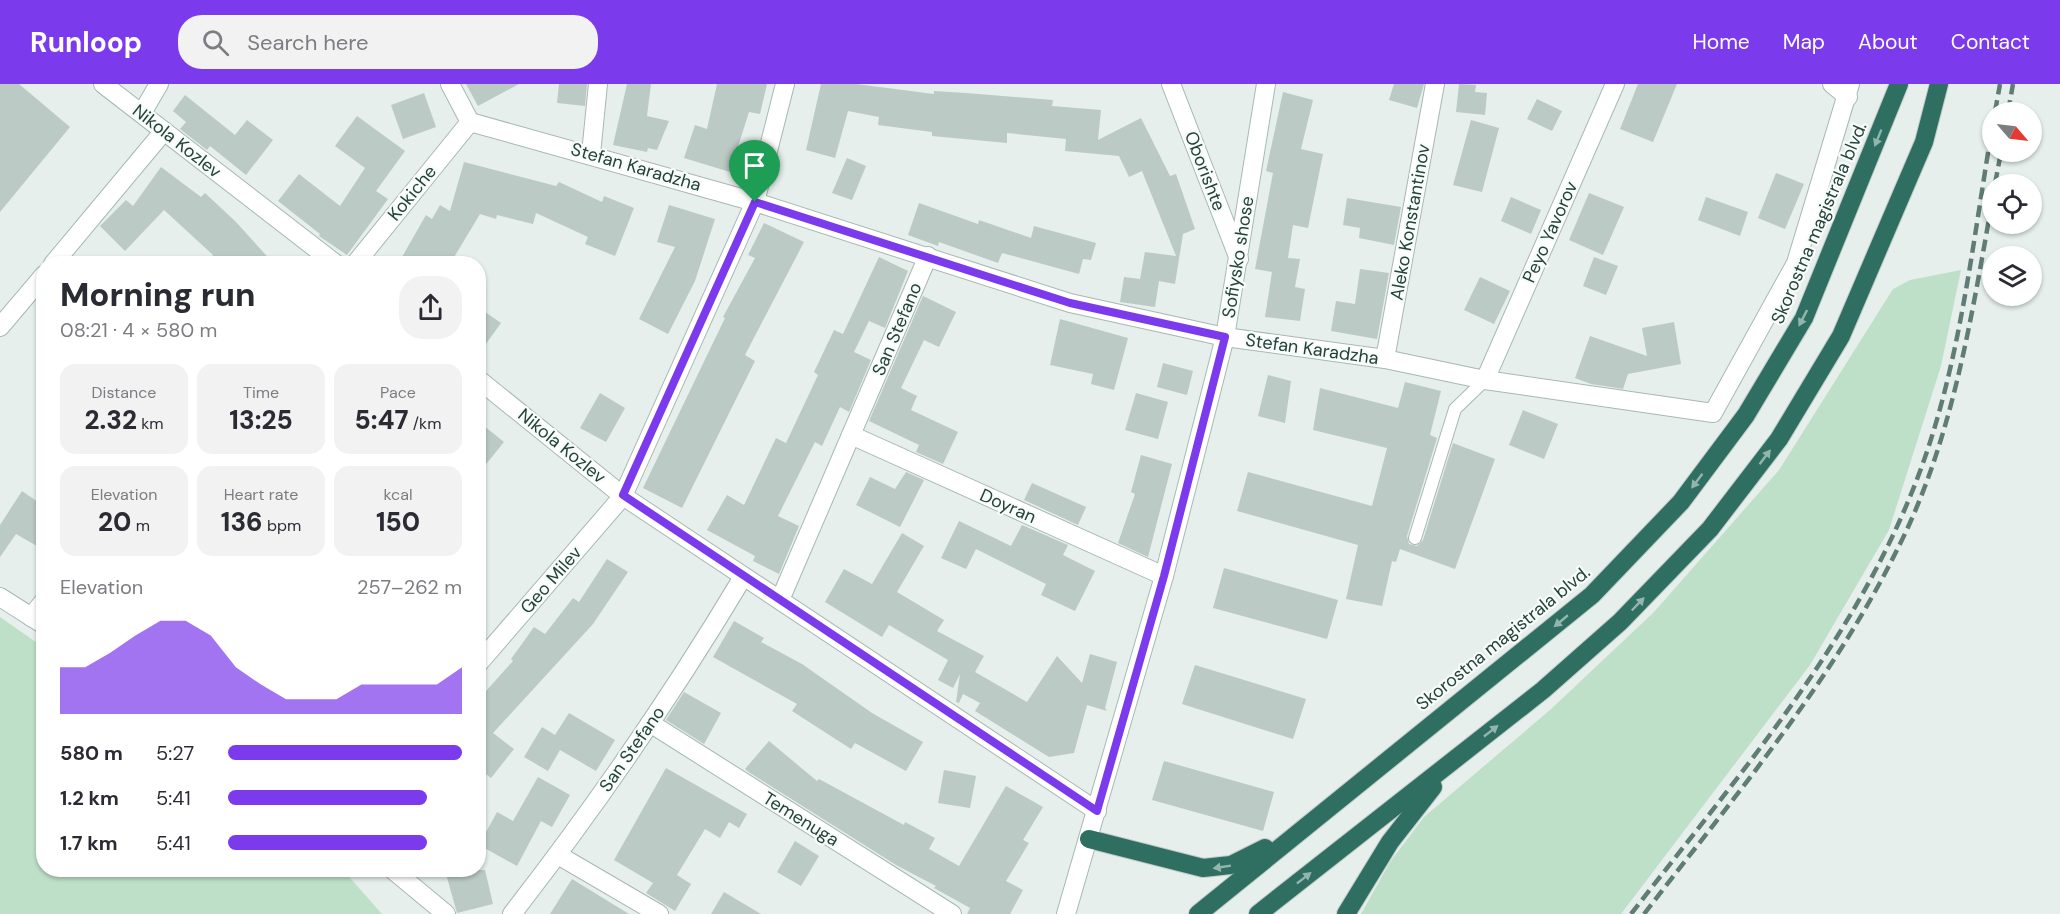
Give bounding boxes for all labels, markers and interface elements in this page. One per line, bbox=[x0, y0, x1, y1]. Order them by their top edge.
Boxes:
search box bbox=[178, 15, 598, 69]
text: Runloop bbox=[30, 24, 142, 61]
icon: search bbox=[199, 26, 232, 59]
text: Search here bbox=[247, 28, 369, 57]
text: Home bbox=[1692, 28, 1750, 56]
text: Map bbox=[1783, 28, 1825, 56]
text: About bbox=[1858, 28, 1918, 56]
text: Contact bbox=[1951, 28, 2030, 56]
street label: Nikola Kozlev bbox=[128, 99, 227, 184]
north arrow bbox=[1982, 102, 2042, 162]
map controls bbox=[1982, 102, 2042, 306]
street label: Skorostna magistrala blvd. bbox=[1766, 118, 1872, 328]
street label: Oborishte bbox=[1179, 128, 1231, 214]
one-way arrow bbox=[1873, 130, 1883, 148]
street label: Stefan Karadzha bbox=[568, 137, 704, 197]
pin bbox=[729, 140, 780, 202]
street label: Aleko Konstantinov bbox=[1384, 141, 1436, 302]
icon: arrive bbox=[738, 149, 771, 182]
street label: Kokiche bbox=[382, 160, 442, 226]
button: locate bbox=[1982, 174, 2042, 234]
street label: Peyo Yavorov bbox=[1517, 177, 1583, 287]
street label: Sofiysko shose bbox=[1217, 194, 1259, 320]
button: layers bbox=[1982, 246, 2042, 306]
text: Morning run bbox=[60, 273, 255, 316]
button: share bbox=[399, 276, 462, 339]
street label: San Stefano bbox=[867, 279, 927, 379]
one-way arrow bbox=[1799, 310, 1808, 327]
text: 08:21 · 4 × 580 m bbox=[60, 317, 217, 343]
street label: Stefan Karadzha bbox=[1244, 328, 1380, 370]
text: Distance bbox=[92, 382, 156, 403]
text: Time bbox=[243, 382, 279, 403]
text: Pace bbox=[380, 382, 416, 403]
text: 2.32 bbox=[84, 403, 137, 437]
text: 13:25 bbox=[229, 403, 293, 437]
text: 5:47 bbox=[355, 403, 409, 437]
street label: Nikola Kozlev bbox=[513, 403, 611, 489]
text: km bbox=[137, 413, 164, 434]
text: /km bbox=[409, 413, 441, 434]
one-way arrow bbox=[1759, 449, 1771, 464]
one-way arrow bbox=[1691, 474, 1703, 489]
street label: Doyran bbox=[976, 483, 1040, 529]
text: Elevation bbox=[91, 484, 157, 505]
text: Heart rate bbox=[224, 484, 298, 505]
text: kcal bbox=[384, 484, 412, 505]
text: 20 bbox=[98, 505, 131, 539]
text: 136 bbox=[221, 505, 263, 539]
text: 150 bbox=[376, 505, 420, 539]
text: m bbox=[131, 515, 150, 536]
text: bpm bbox=[263, 515, 301, 536]
street label: Geo Milev bbox=[515, 541, 587, 619]
street label: Skorostna magistrala blvd. bbox=[1411, 560, 1595, 716]
text: Elevation bbox=[60, 574, 143, 600]
text: 257–262 m bbox=[357, 574, 462, 600]
one-way arrow bbox=[1631, 596, 1645, 611]
one-way arrow bbox=[1554, 614, 1569, 627]
street label: San Stefano bbox=[594, 701, 670, 797]
one-way arrow bbox=[1483, 726, 1498, 738]
text: 580 m bbox=[60, 740, 123, 766]
text: 5:27 bbox=[156, 740, 194, 766]
text: 1.2 km bbox=[60, 785, 119, 811]
text: 5:41 bbox=[156, 785, 191, 811]
street label: Temenuga bbox=[758, 786, 844, 852]
text: 1.7 km bbox=[60, 830, 118, 856]
text: 5:41 bbox=[156, 830, 191, 856]
one-way arrow bbox=[1212, 862, 1231, 871]
one-way arrow bbox=[1297, 872, 1312, 884]

